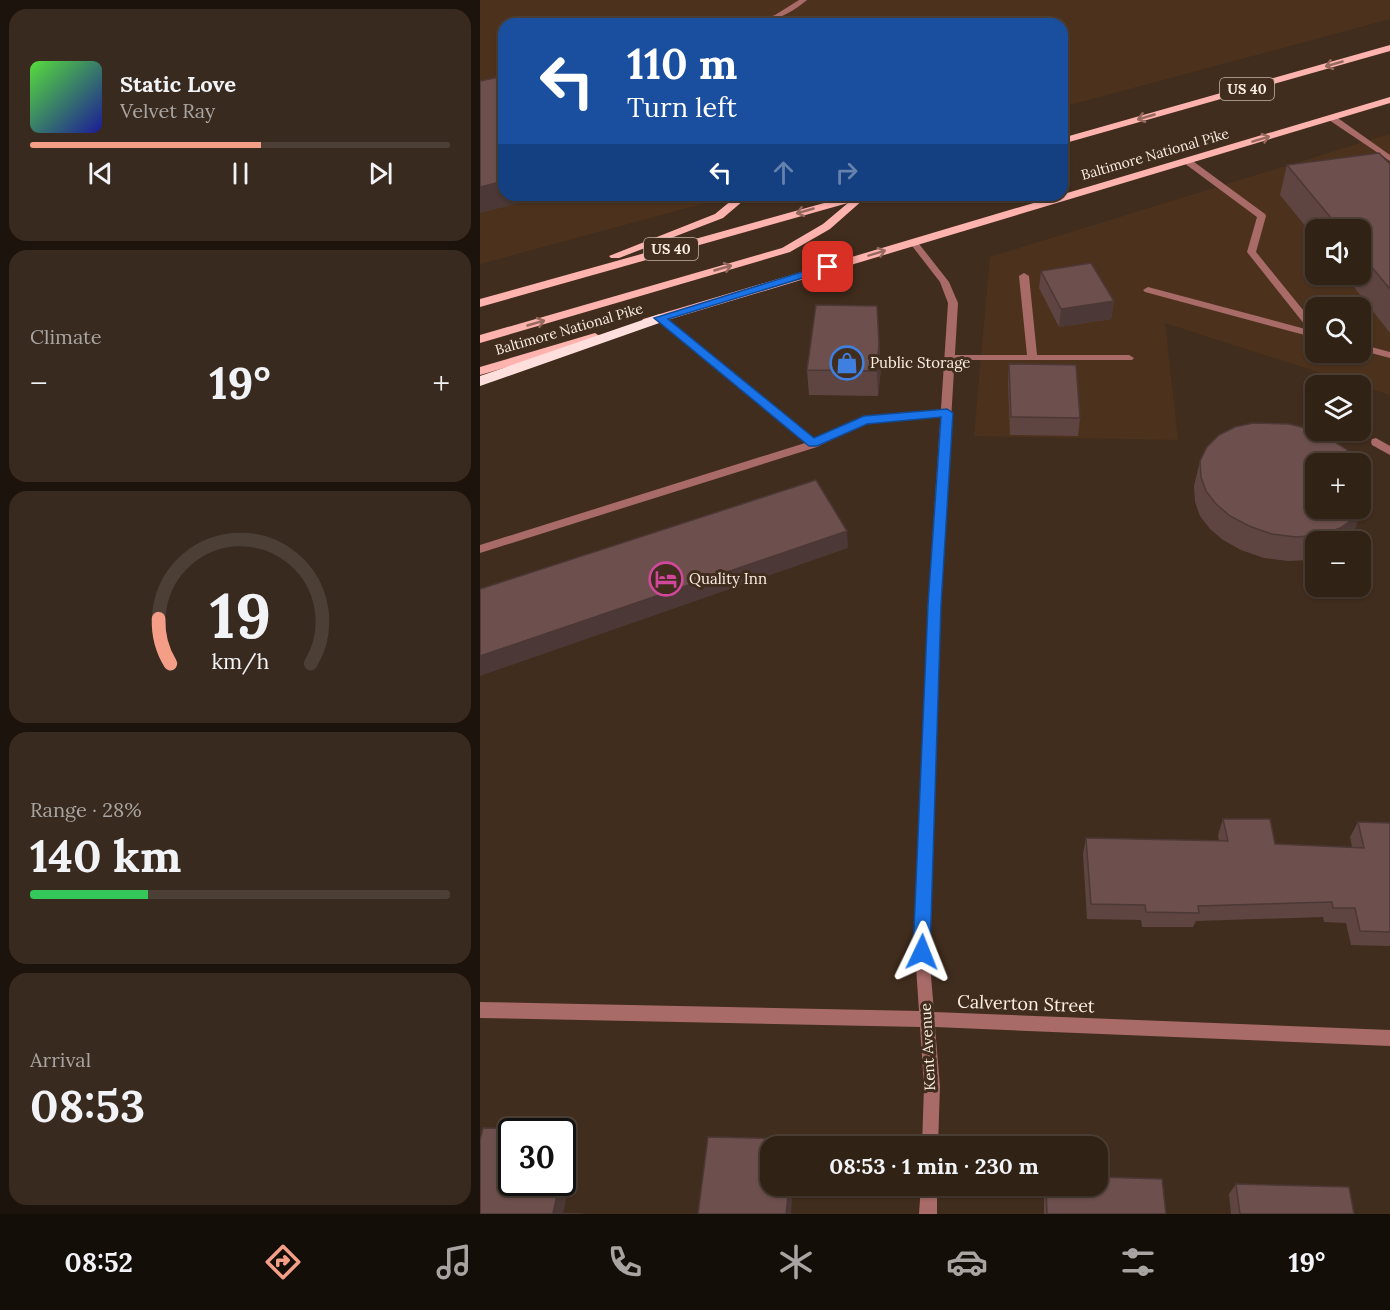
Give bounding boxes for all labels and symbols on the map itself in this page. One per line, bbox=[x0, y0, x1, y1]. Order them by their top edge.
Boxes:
one-way arrow bbox=[1325, 59, 1344, 71]
road number: US 40 bbox=[1220, 78, 1274, 100]
one-way arrow bbox=[1137, 112, 1156, 123]
street label: Baltimore National Pike bbox=[1079, 124, 1231, 184]
one-way arrow bbox=[1251, 133, 1270, 144]
one-way arrow bbox=[796, 206, 815, 218]
road number: US 40 bbox=[644, 238, 698, 260]
pin bbox=[802, 241, 853, 292]
one-way arrow bbox=[867, 247, 886, 258]
one-way arrow bbox=[714, 262, 733, 273]
street label: Baltimore National Pike bbox=[493, 299, 645, 359]
one-way arrow bbox=[526, 317, 545, 328]
shop icon: Public Storage bbox=[829, 345, 865, 381]
place label: Public Storage bbox=[870, 353, 971, 372]
hotel icon: Quality Inn bbox=[648, 561, 684, 597]
place label: Quality Inn bbox=[689, 569, 767, 588]
position arrow bbox=[890, 920, 954, 984]
street label: Calverton Street bbox=[957, 990, 1095, 1017]
street label: Kent Avenue bbox=[916, 1003, 939, 1091]
speed limit sign: 30 bbox=[498, 1118, 576, 1196]

